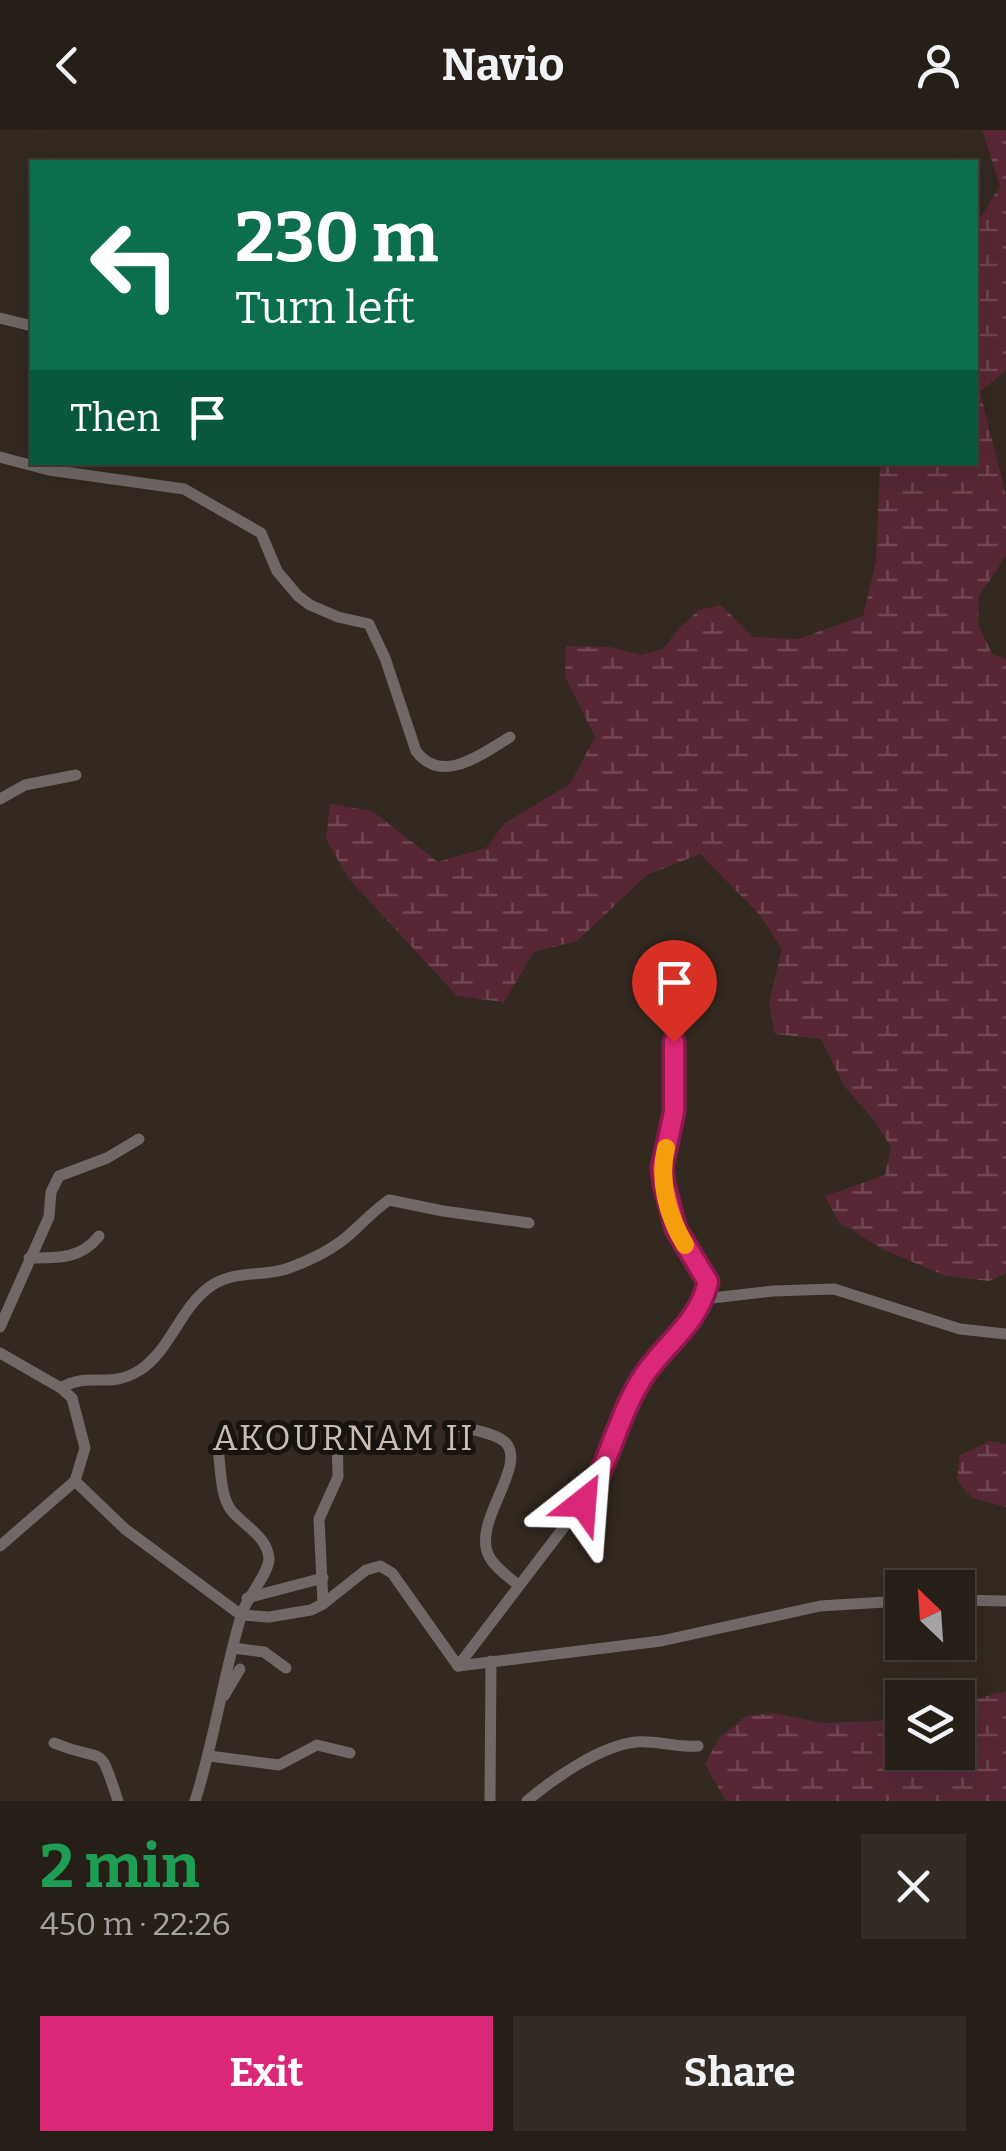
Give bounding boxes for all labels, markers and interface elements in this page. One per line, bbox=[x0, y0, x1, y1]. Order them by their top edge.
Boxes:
icon: back bbox=[40, 38, 95, 93]
text: Navio bbox=[442, 38, 564, 92]
icon: person bbox=[911, 38, 966, 93]
text: 230 m bbox=[235, 196, 439, 280]
icon: left bbox=[70, 200, 200, 330]
text: Turn left bbox=[235, 281, 415, 335]
icon: arrive bbox=[180, 390, 235, 445]
text: Then bbox=[70, 395, 160, 441]
pin bbox=[632, 940, 717, 1043]
icon: arrive bbox=[647, 955, 702, 1010]
district label: AKOURNAM II bbox=[213, 1417, 475, 1459]
position arrow bbox=[531, 1451, 635, 1555]
north arrow bbox=[885, 1570, 975, 1660]
map controls bbox=[885, 1570, 975, 1770]
button: layers bbox=[885, 1680, 975, 1770]
text: 2 min bbox=[40, 1831, 200, 1903]
button: close bbox=[861, 1834, 966, 1939]
text: 450 m · 22:26 bbox=[40, 1905, 231, 1943]
button: Exit bbox=[40, 2016, 493, 2131]
button: Share bbox=[513, 2016, 966, 2131]

